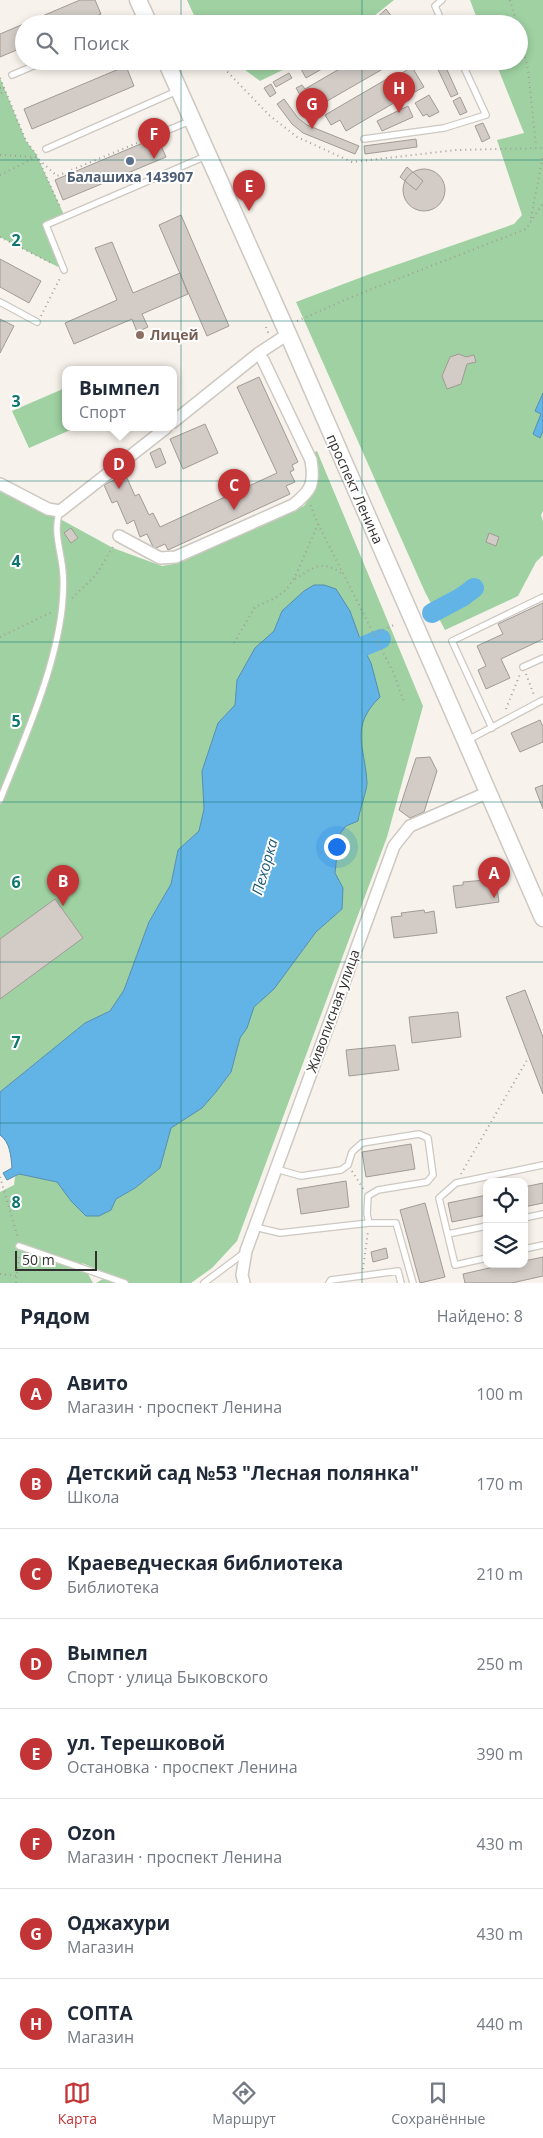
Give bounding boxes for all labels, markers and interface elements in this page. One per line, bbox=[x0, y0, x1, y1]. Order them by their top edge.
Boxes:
search box bbox=[15, 15, 528, 70]
icon: search bbox=[33, 29, 61, 57]
text: Поиск bbox=[73, 30, 129, 56]
pin: H bbox=[383, 72, 415, 113]
pin: G bbox=[296, 88, 328, 129]
pin: F bbox=[138, 118, 170, 159]
marker: Балашиха 143907 bbox=[124, 155, 136, 167]
place label: Балашиха 143907 bbox=[67, 167, 193, 186]
pin: E bbox=[233, 170, 265, 211]
text: 2 bbox=[11, 229, 21, 251]
place label: Лицей bbox=[150, 325, 199, 344]
marker: Лицей bbox=[134, 329, 146, 341]
popup bbox=[62, 366, 177, 431]
text: Вымпел bbox=[79, 375, 160, 401]
text: 3 bbox=[11, 390, 21, 412]
text: Спорт bbox=[79, 401, 126, 423]
street label: проспект Ленина bbox=[323, 431, 388, 547]
pin: D bbox=[103, 448, 135, 489]
pin: C bbox=[218, 469, 250, 510]
text: 4 bbox=[11, 550, 21, 572]
text: 5 bbox=[11, 710, 21, 732]
your location bbox=[324, 834, 350, 860]
water label: Пехорка bbox=[246, 836, 282, 897]
pin: A bbox=[478, 857, 510, 898]
pin: B bbox=[47, 865, 79, 906]
text: 6 bbox=[11, 871, 21, 893]
street label: Живописная улица bbox=[301, 947, 364, 1075]
text: 7 bbox=[11, 1031, 21, 1053]
map controls bbox=[483, 1178, 528, 1268]
button: locate bbox=[483, 1178, 528, 1223]
text: 8 bbox=[11, 1191, 21, 1213]
button: layers bbox=[483, 1223, 528, 1268]
scale bar bbox=[15, 1248, 98, 1271]
text: 50 m bbox=[22, 1250, 55, 1269]
text: Рядом bbox=[20, 1302, 90, 1330]
text: Найдено: 8 bbox=[437, 1305, 523, 1327]
text: Авито bbox=[67, 1370, 128, 1396]
text: A bbox=[30, 1383, 42, 1405]
text: 100 m bbox=[477, 1383, 523, 1405]
text: Магазин · проспект Ленина bbox=[67, 1396, 282, 1418]
text: Детский сад №53 "Лесная полянка" bbox=[67, 1460, 419, 1486]
text: B bbox=[31, 1473, 41, 1495]
text: 170 m bbox=[477, 1473, 523, 1495]
text: Школа bbox=[67, 1486, 119, 1508]
text: Краеведческая библиотека bbox=[67, 1550, 343, 1576]
text: C bbox=[31, 1563, 41, 1585]
text: 210 m bbox=[477, 1563, 523, 1585]
text: Библиотека bbox=[67, 1576, 159, 1598]
text: Вымпел bbox=[67, 1640, 148, 1666]
text: D bbox=[30, 1653, 42, 1675]
text: 250 m bbox=[477, 1653, 523, 1675]
text: Спорт · улица Быковского bbox=[67, 1666, 268, 1688]
text: ул. Терешковой bbox=[67, 1730, 225, 1756]
text: E bbox=[32, 1743, 40, 1765]
text: 390 m bbox=[477, 1743, 523, 1765]
text: Остановка · проспект Ленина bbox=[67, 1756, 298, 1778]
text: Ozon bbox=[67, 1820, 116, 1846]
text: F bbox=[32, 1833, 40, 1855]
text: 430 m bbox=[477, 1833, 523, 1855]
text: Магазин · проспект Ленина bbox=[67, 1846, 282, 1868]
text: Оджахури bbox=[67, 1910, 170, 1936]
text: G bbox=[30, 1923, 42, 1945]
text: 430 m bbox=[477, 1923, 523, 1945]
text: Магазин bbox=[67, 1936, 134, 1958]
text: СОПТА bbox=[67, 2000, 133, 2026]
text: H bbox=[30, 2013, 42, 2035]
text: 440 m bbox=[477, 2013, 523, 2035]
text: Магазин bbox=[67, 2026, 134, 2048]
tab: Карта bbox=[58, 2079, 97, 2128]
tab: Маршрут bbox=[212, 2079, 276, 2128]
tab: Сохранённые bbox=[391, 2079, 485, 2128]

